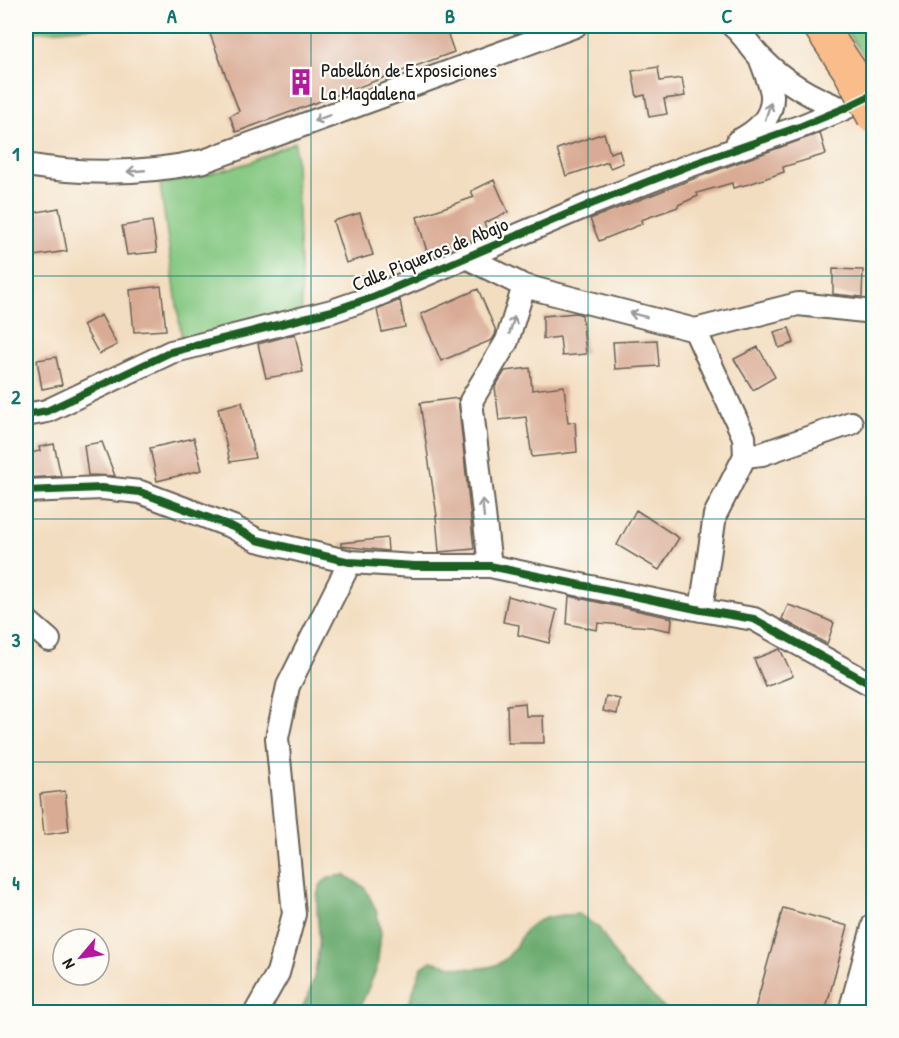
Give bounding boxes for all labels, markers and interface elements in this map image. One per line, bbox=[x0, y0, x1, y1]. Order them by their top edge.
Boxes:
text: A bbox=[167, 2, 177, 29]
text: B bbox=[445, 2, 455, 29]
text: C bbox=[722, 2, 733, 29]
place label: Pabellón de Exposiciones La Magdalena bbox=[321, 56, 497, 106]
building icon: Pabellón de Exposiciones La Magdalena bbox=[286, 67, 316, 97]
one-way arrow bbox=[764, 102, 775, 121]
one-way arrow bbox=[314, 113, 332, 124]
text: 1 bbox=[12, 140, 20, 167]
one-way arrow bbox=[127, 166, 146, 177]
street label: Calle Piqueros de Abajo bbox=[348, 210, 512, 297]
one-way arrow bbox=[629, 309, 648, 321]
one-way arrow bbox=[507, 316, 518, 335]
text: 2 bbox=[11, 383, 21, 410]
one-way arrow bbox=[478, 499, 489, 519]
text: 3 bbox=[12, 626, 21, 653]
text: 4 bbox=[12, 869, 20, 896]
north arrow bbox=[51, 927, 111, 987]
text: N bbox=[56, 955, 80, 973]

